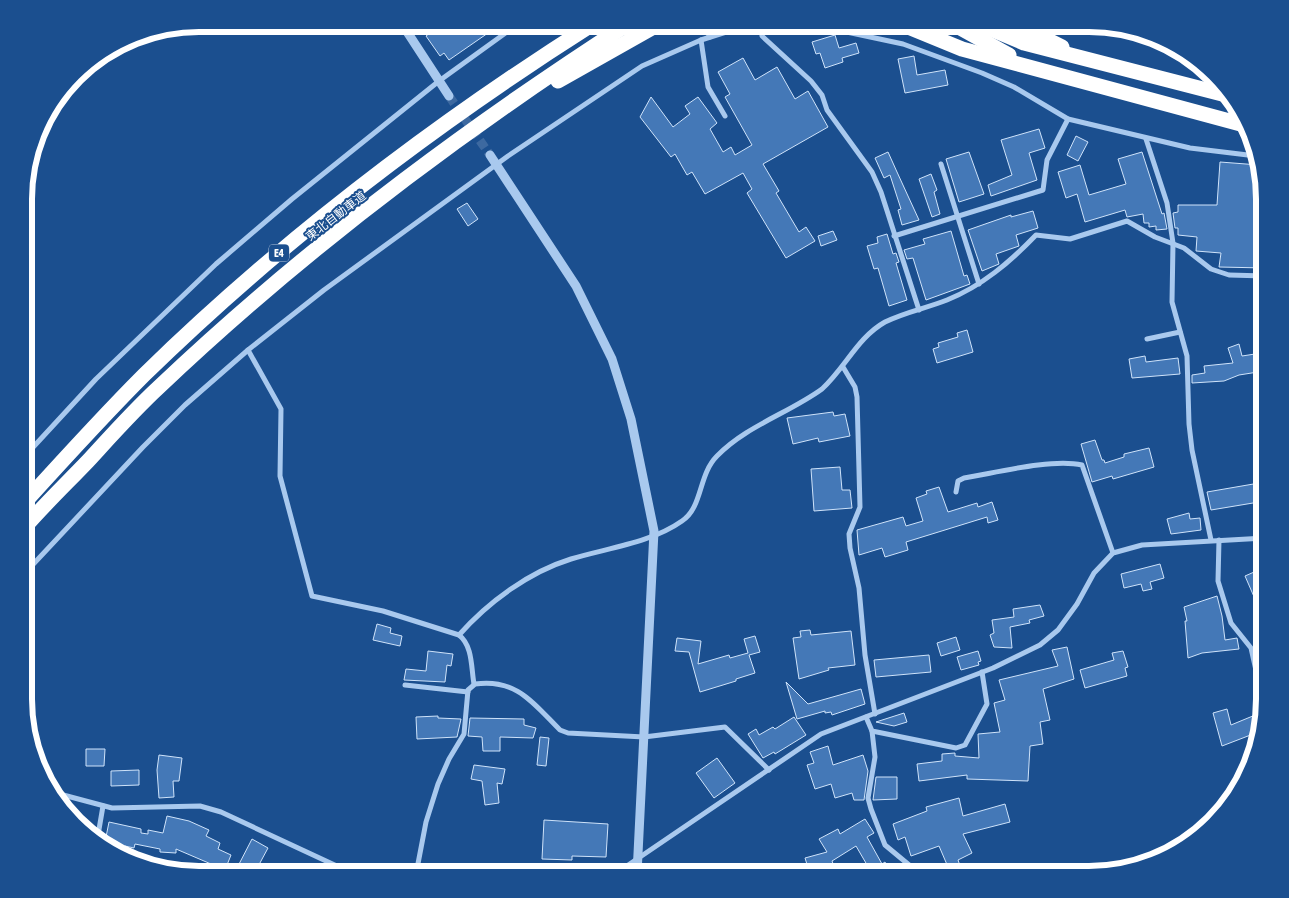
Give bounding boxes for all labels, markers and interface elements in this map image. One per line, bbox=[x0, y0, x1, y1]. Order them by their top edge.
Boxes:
street label: 東北自動車道 bbox=[303, 188, 369, 244]
road number: E4 bbox=[269, 244, 289, 262]

